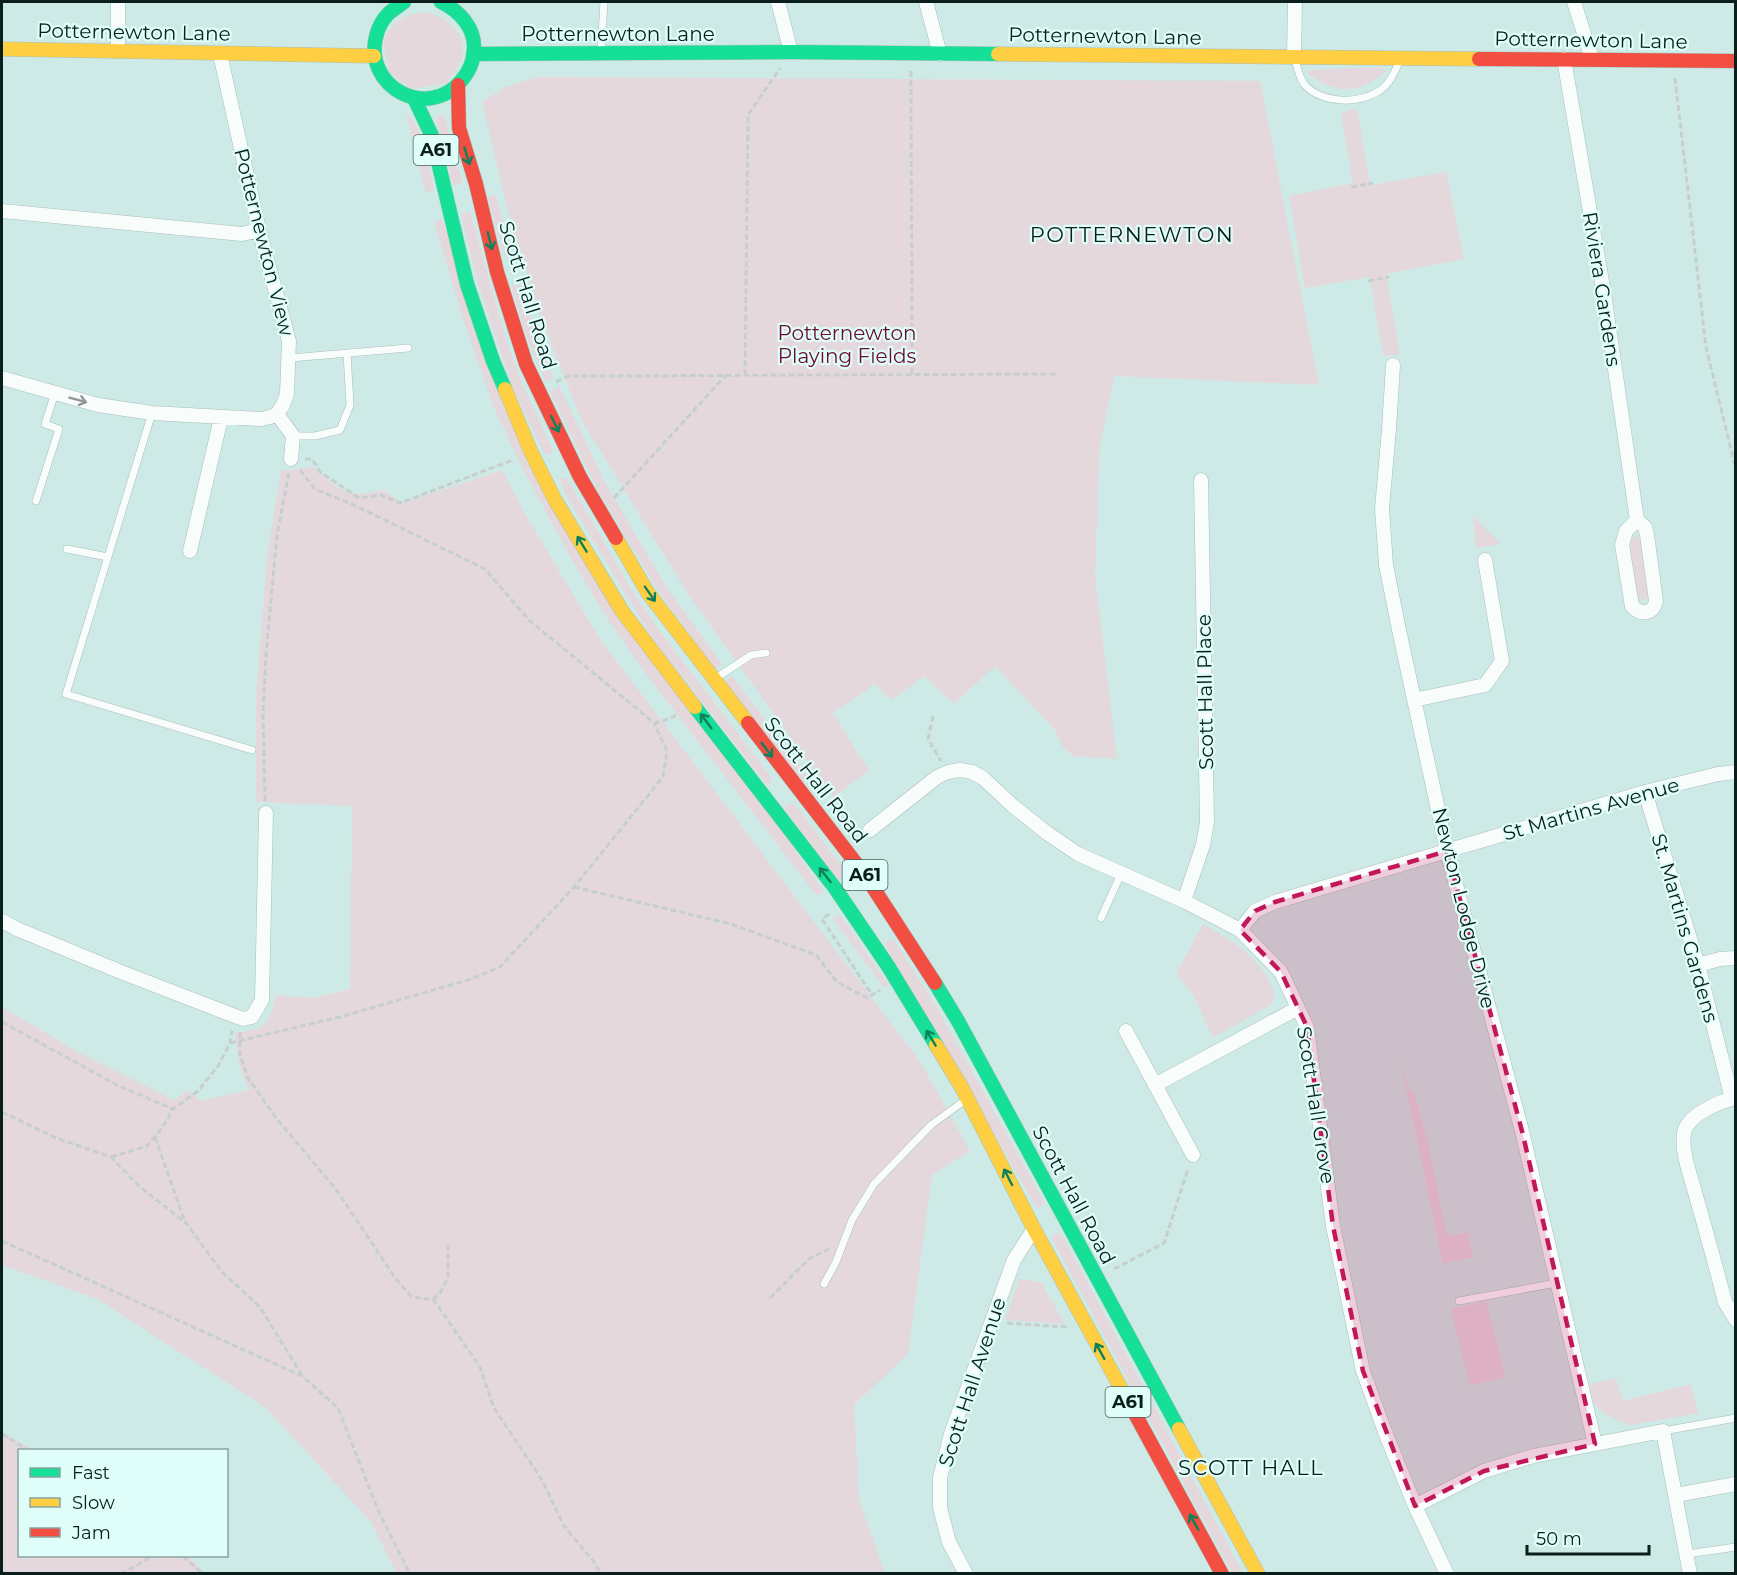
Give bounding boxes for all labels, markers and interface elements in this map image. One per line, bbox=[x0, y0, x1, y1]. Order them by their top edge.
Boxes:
street label: Potternewton Lane bbox=[37, 18, 231, 46]
street label: Potternewton Lane bbox=[521, 22, 715, 46]
street label: Potternewton Lane bbox=[1008, 22, 1202, 50]
street label: Potternewton Lane bbox=[1494, 26, 1688, 54]
road number: A61 bbox=[414, 135, 458, 165]
street label: Potternewton View bbox=[229, 146, 299, 339]
one-way arrow bbox=[462, 146, 473, 165]
street label: Riviera Gardens bbox=[1578, 210, 1626, 368]
street label: Scott Hall Road bbox=[494, 218, 562, 372]
district label: POTTERNEWTON bbox=[1030, 222, 1234, 247]
one-way arrow bbox=[484, 231, 496, 250]
park label: Potternewton Playing Fields bbox=[777, 321, 917, 368]
one-way arrow bbox=[68, 394, 87, 406]
one-way arrow bbox=[549, 415, 561, 433]
one-way arrow bbox=[575, 536, 587, 553]
one-way arrow bbox=[644, 585, 656, 602]
street label: Scott Hall Place bbox=[1192, 614, 1218, 770]
street label: Scott Hall Road bbox=[759, 712, 873, 848]
one-way arrow bbox=[699, 713, 712, 729]
one-way arrow bbox=[761, 741, 774, 757]
street label: St Martins Avenue bbox=[1500, 772, 1682, 846]
street label: Newton Lodge Drive bbox=[1427, 805, 1501, 1011]
street label: St. Martins Gardens bbox=[1647, 831, 1724, 1025]
road number: A61 bbox=[842, 860, 888, 890]
one-way arrow bbox=[818, 867, 831, 883]
street label: Scott Hall Grove bbox=[1292, 1024, 1340, 1186]
one-way arrow bbox=[925, 1030, 937, 1047]
street label: Scott Hall Road bbox=[1027, 1122, 1121, 1268]
one-way arrow bbox=[1001, 1169, 1013, 1187]
street label: Scott Hall Avenue bbox=[933, 1294, 1011, 1470]
one-way arrow bbox=[1094, 1343, 1106, 1360]
road number: A61 bbox=[1106, 1387, 1150, 1417]
legend bbox=[18, 1449, 228, 1557]
district label: SCOTT HALL bbox=[1178, 1455, 1324, 1480]
text: Fast bbox=[72, 1462, 110, 1484]
text: Slow bbox=[72, 1492, 115, 1514]
one-way arrow bbox=[1188, 1514, 1200, 1531]
scale bar bbox=[1527, 1518, 1648, 1556]
text: Jam bbox=[71, 1522, 111, 1544]
text: 50 m bbox=[1536, 1528, 1582, 1550]

